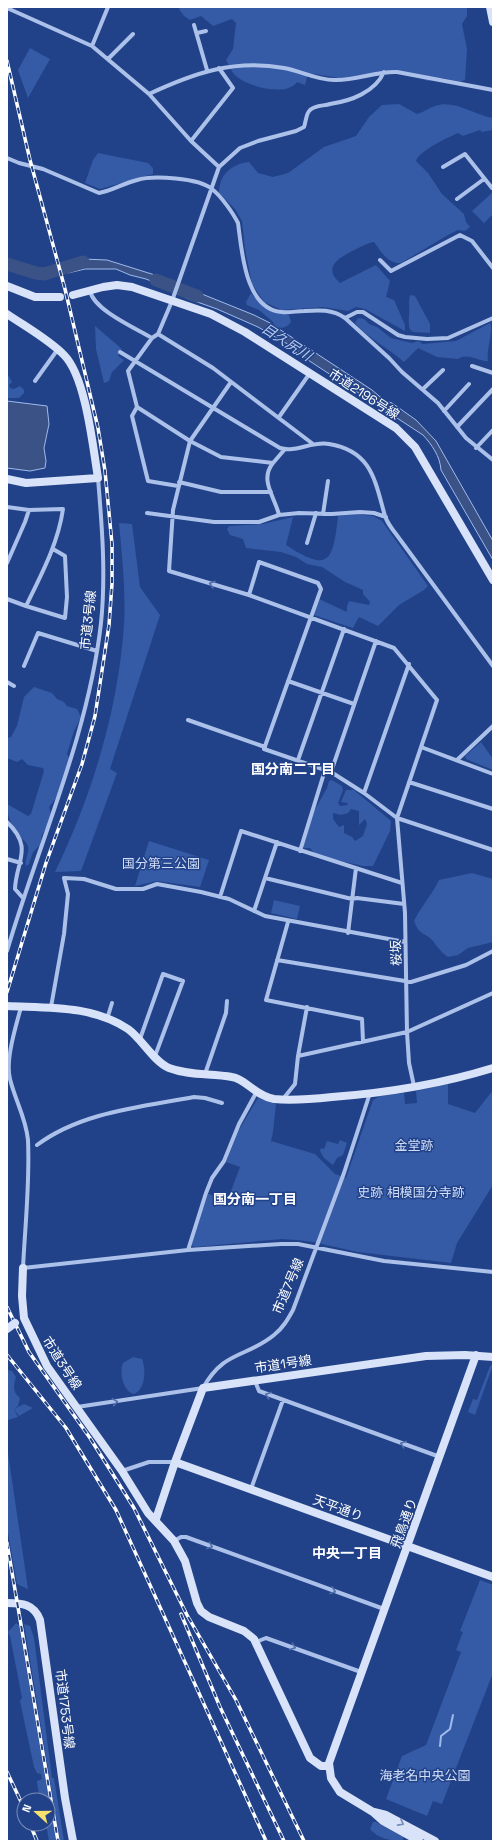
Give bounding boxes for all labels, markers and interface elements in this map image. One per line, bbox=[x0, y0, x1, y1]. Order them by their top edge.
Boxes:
water label: 目久尻川 bbox=[259, 319, 317, 366]
street label: 市道2196号線 bbox=[325, 365, 403, 423]
one-way arrow bbox=[209, 580, 216, 589]
street label: 市道3号線 bbox=[76, 589, 100, 651]
district label: 国分南二丁目 bbox=[251, 760, 335, 778]
park label: 国分第三公園 bbox=[122, 855, 200, 872]
street label: 桜坂 bbox=[387, 940, 405, 966]
park label: 金堂跡 bbox=[394, 1137, 434, 1154]
park label: 史跡 相模国分寺跡 bbox=[357, 1184, 465, 1201]
district label: 国分南一丁目 bbox=[213, 1190, 297, 1208]
street label: 市道7号線 bbox=[269, 1255, 307, 1317]
street label: 市道3号線 bbox=[39, 1333, 85, 1393]
street label: 市道1号線 bbox=[253, 1352, 313, 1376]
one-way arrow bbox=[265, 1391, 272, 1399]
one-way arrow bbox=[112, 1398, 119, 1407]
one-way arrow bbox=[400, 1440, 407, 1448]
street label: 天平通り bbox=[311, 1491, 365, 1525]
street label: 飛鳥通り bbox=[387, 1496, 421, 1550]
one-way arrow bbox=[207, 1541, 214, 1550]
district label: 中央一丁目 bbox=[312, 1544, 382, 1562]
one-way arrow bbox=[329, 1586, 336, 1594]
one-way arrow bbox=[289, 1643, 296, 1651]
street label: 市道1753号線 bbox=[52, 1668, 78, 1750]
park label: 海老名中央公園 bbox=[379, 1767, 471, 1784]
north arrow bbox=[16, 1792, 56, 1832]
text: N bbox=[19, 1802, 35, 1814]
one-way arrow bbox=[397, 1818, 405, 1826]

